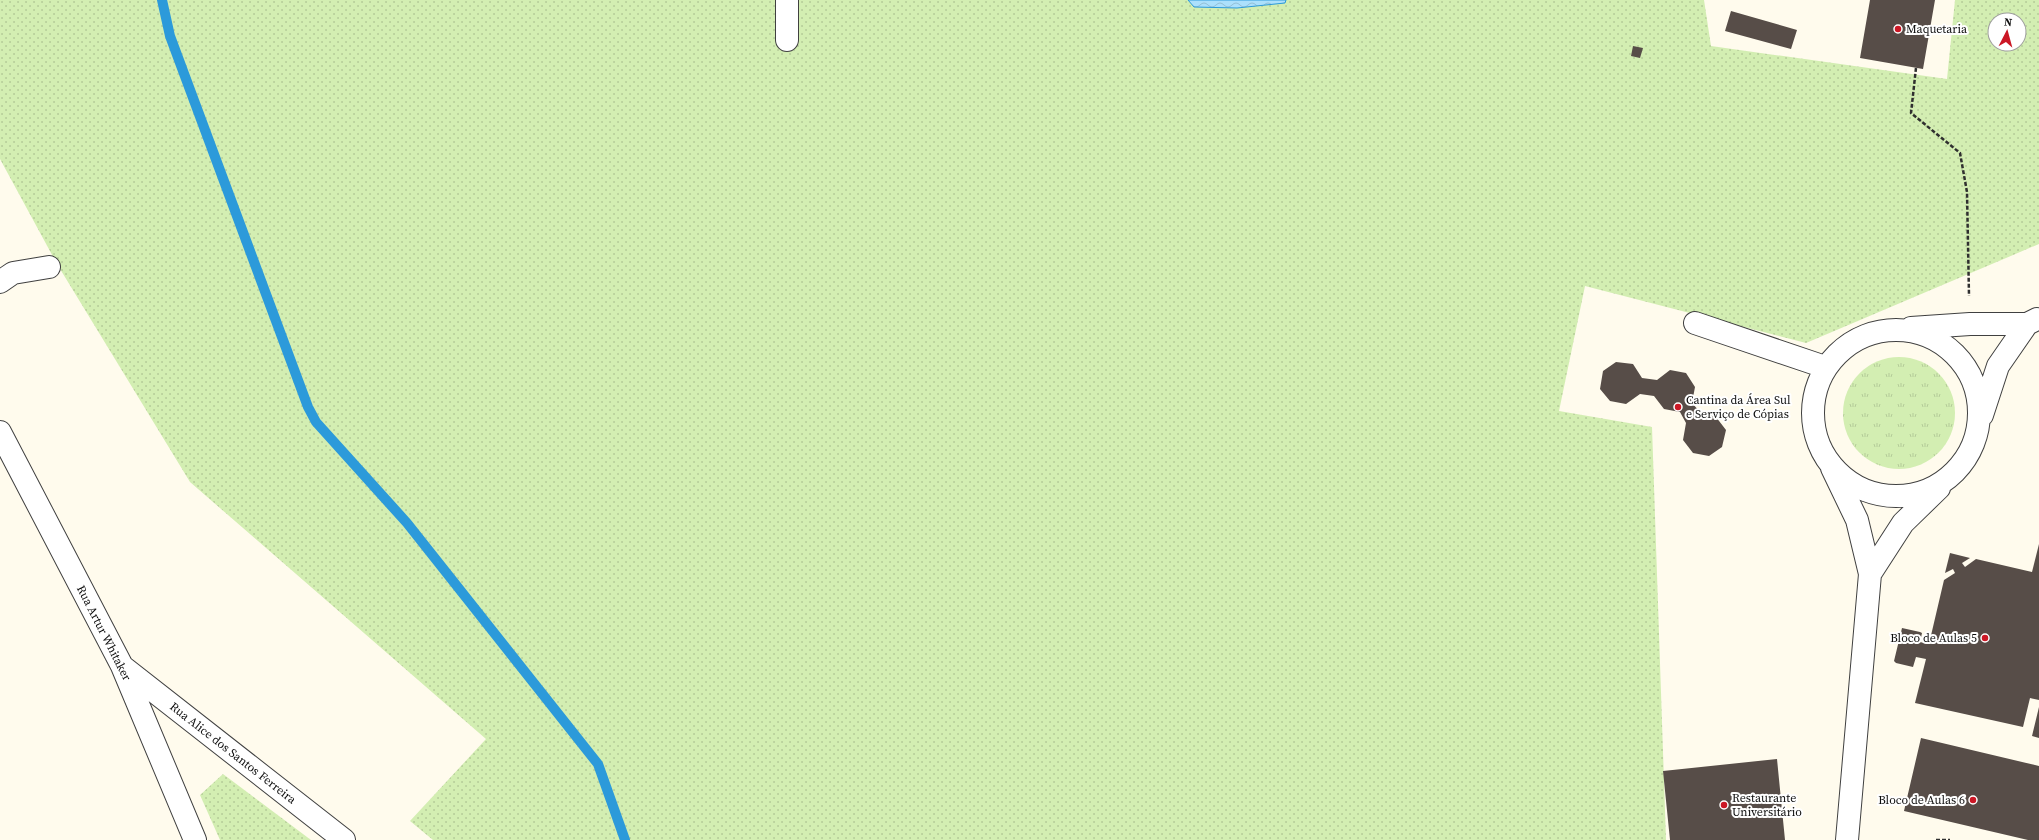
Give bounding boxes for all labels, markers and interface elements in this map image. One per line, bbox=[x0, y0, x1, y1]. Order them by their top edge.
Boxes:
north arrow bbox=[1987, 12, 2027, 52]
text: N bbox=[2003, 15, 2013, 30]
place label: Maquetaria bbox=[1906, 21, 1968, 37]
marker: Maquetaria bbox=[1893, 24, 1903, 34]
place label: Cantina da Área Sul e Serviço de Cópias bbox=[1686, 392, 1791, 422]
marker: Cantina da Área Sul e Serviço de Cópias bbox=[1673, 402, 1683, 412]
street label: Rua Artur Whitaker bbox=[73, 583, 135, 683]
place label: Bloco de Aulas 5 bbox=[1890, 630, 1977, 646]
marker: Bloco de Aulas 5 bbox=[1980, 633, 1990, 643]
street label: Rua Alice dos Santos Ferreira bbox=[167, 699, 300, 808]
place label: Restaurante Universitário bbox=[1732, 790, 1802, 820]
place label: Bloco de Aulas 6 bbox=[1878, 792, 1965, 808]
marker: Bloco de Aulas 6 bbox=[1968, 795, 1978, 805]
marker: Restaurante Universitário bbox=[1719, 800, 1729, 810]

